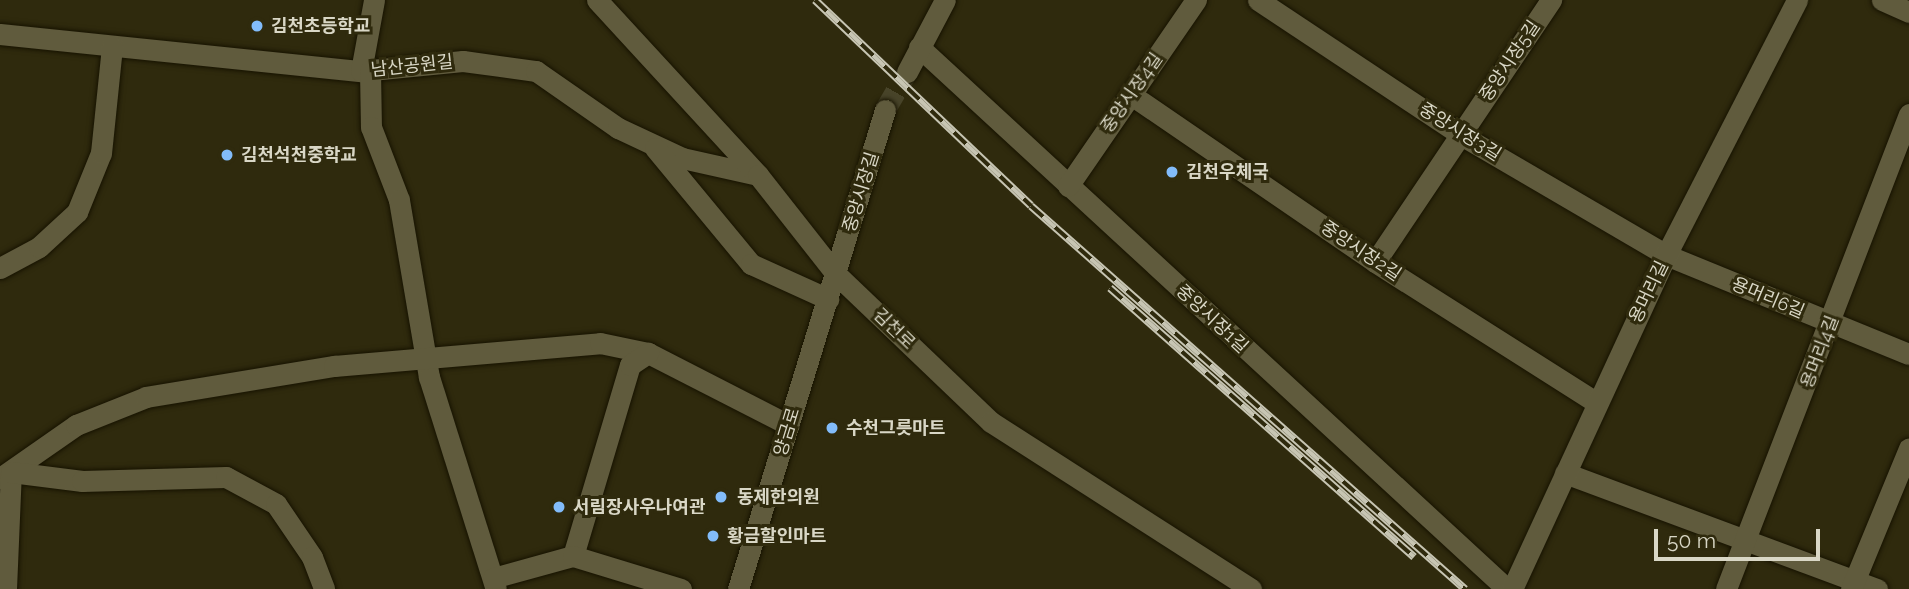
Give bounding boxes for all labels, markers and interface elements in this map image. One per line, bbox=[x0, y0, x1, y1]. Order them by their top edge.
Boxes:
place label: 김천초등학교 bbox=[271, 15, 370, 37]
street label: 중앙시장5길 bbox=[1475, 17, 1545, 105]
marker: 김천초등학교 bbox=[249, 18, 265, 34]
street label: 중앙시장4길 bbox=[1097, 49, 1167, 137]
street label: 남산공원길 bbox=[370, 51, 454, 81]
street label: 중앙시장3길 bbox=[1415, 98, 1505, 166]
place label: 김천석천중학교 bbox=[241, 144, 357, 166]
marker: 김천석천중학교 bbox=[219, 147, 235, 163]
street label: 중앙시장길 bbox=[839, 149, 883, 235]
place label: 김천우체국 bbox=[1186, 161, 1269, 183]
marker: 김천우체국 bbox=[1164, 164, 1180, 180]
street label: 중앙시장2길 bbox=[1317, 216, 1405, 286]
street label: 용머리길 bbox=[1625, 257, 1673, 327]
street label: 용머리6길 bbox=[1728, 273, 1808, 323]
street label: 중앙시장1길 bbox=[1172, 280, 1252, 358]
street label: 김천로 bbox=[869, 304, 919, 354]
street label: 용머리4길 bbox=[1796, 313, 1844, 391]
street label: 양금로 bbox=[769, 405, 805, 459]
place label: 수천그릇마트 bbox=[846, 417, 945, 439]
marker: 수천그릇마트 bbox=[824, 420, 840, 436]
place label: 동제한의원 bbox=[737, 486, 820, 508]
marker: 동제한의원 bbox=[711, 487, 731, 507]
place label: 서림장사우나여관 bbox=[573, 496, 705, 518]
marker: 서림장사우나여관 bbox=[551, 499, 567, 515]
scale bar bbox=[1657, 516, 1823, 560]
place label: 황금할인마트 bbox=[727, 525, 826, 547]
marker: 황금할인마트 bbox=[705, 528, 721, 544]
text: 50 m bbox=[1667, 528, 1716, 553]

